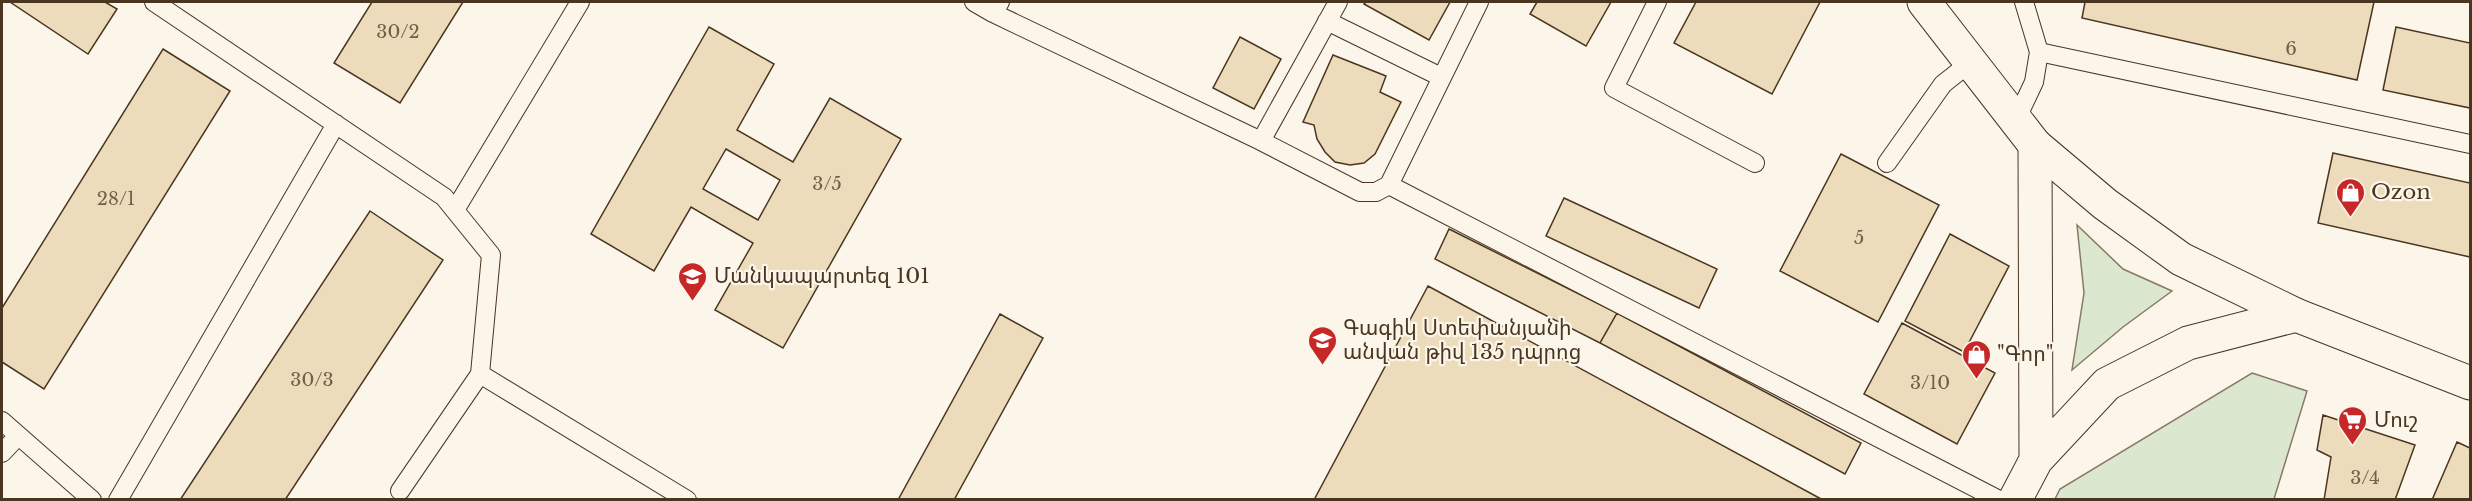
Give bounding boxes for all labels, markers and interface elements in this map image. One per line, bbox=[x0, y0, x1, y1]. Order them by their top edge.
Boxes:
house number: 30/2 bbox=[376, 21, 420, 43]
house number: 6 bbox=[2285, 38, 2297, 60]
house number: 3/5 bbox=[812, 173, 842, 195]
shop icon: Ozon bbox=[2334, 176, 2366, 218]
place label: Ozon bbox=[2371, 179, 2431, 205]
house number: 28/1 bbox=[97, 188, 135, 210]
house number: 5 bbox=[1854, 227, 1864, 249]
school or university icon: Մանկապարտեզ 101 bbox=[677, 260, 709, 302]
place label: Մանկապարտեզ 101 bbox=[714, 263, 930, 289]
place label: Գագիկ Ստեփանյանի անվան թիվ 135 դպրոց bbox=[1343, 315, 1581, 365]
school or university icon: Գագիկ Ստեփանյանի անվան թիվ 135 դպրոց bbox=[1306, 324, 1338, 366]
shop icon: "Գոր" bbox=[1960, 338, 1992, 380]
place label: "Գոր" bbox=[1997, 341, 2053, 367]
house number: 30/3 bbox=[290, 369, 334, 391]
house number: 3/10 bbox=[1910, 372, 1950, 394]
supermarket icon: Մուշ bbox=[2337, 404, 2369, 446]
place label: Մուշ bbox=[2374, 407, 2418, 433]
house number: 3/4 bbox=[2350, 467, 2380, 489]

